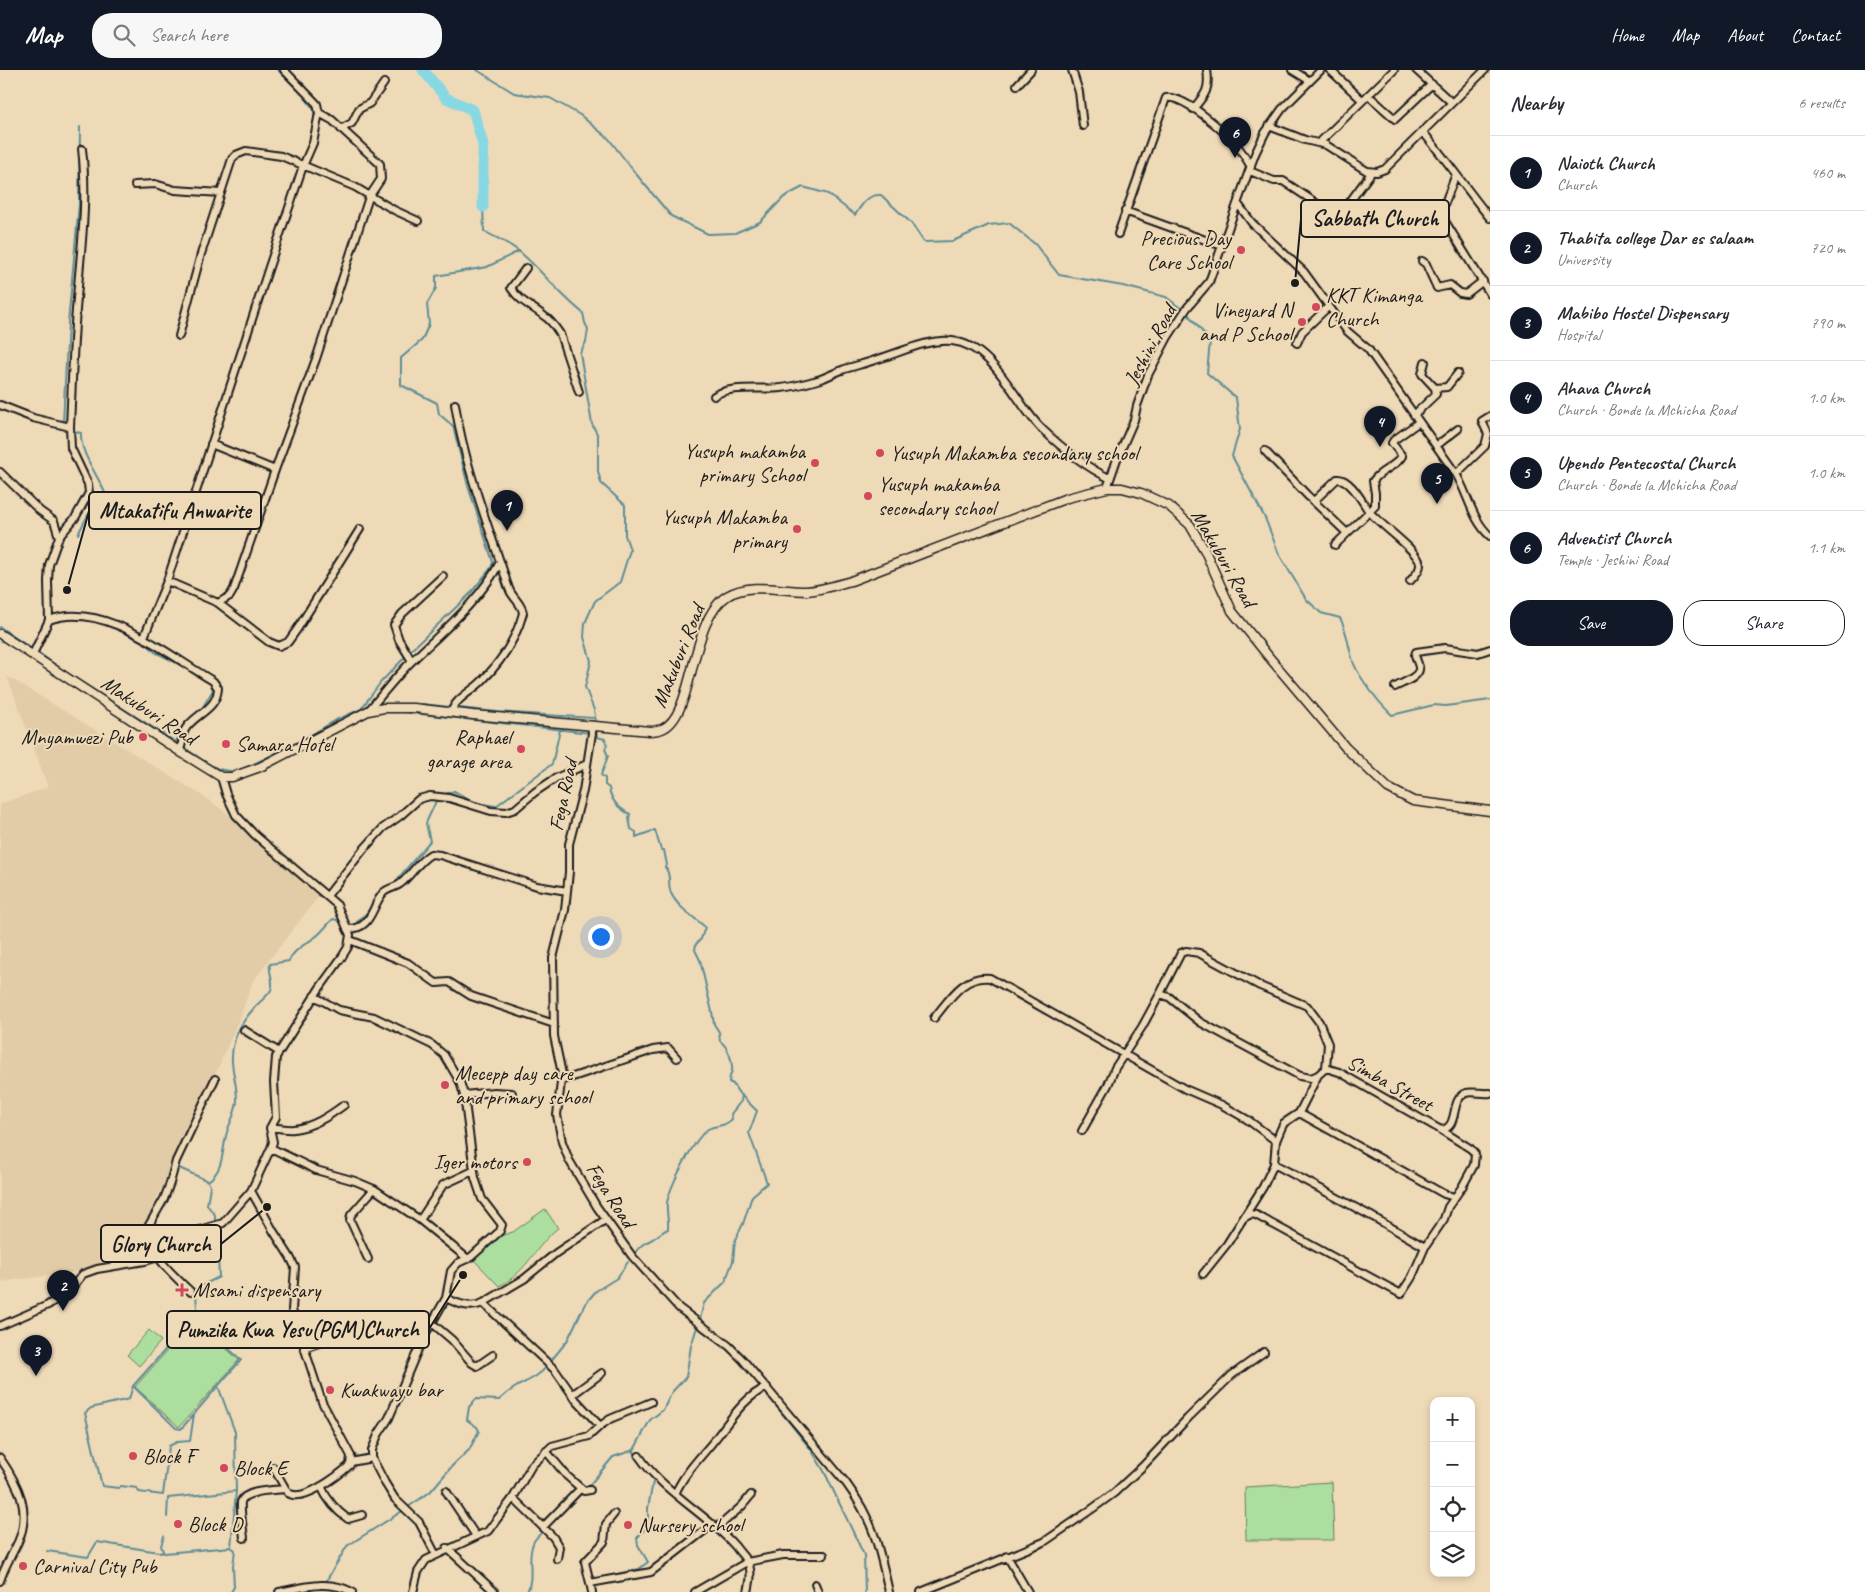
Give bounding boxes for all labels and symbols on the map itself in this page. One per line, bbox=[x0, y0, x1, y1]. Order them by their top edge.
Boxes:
pin: 6 bbox=[1219, 117, 1251, 158]
callout: Sabbath Church bbox=[1301, 200, 1449, 237]
text: Sabbath Church bbox=[1312, 205, 1439, 233]
place label: Precious Day Care School bbox=[1140, 225, 1234, 275]
marker: Precious Day Care School bbox=[1235, 244, 1247, 256]
place label: KKT Kimanga Church bbox=[1326, 282, 1424, 332]
street label: Jeshini Road bbox=[1118, 297, 1184, 391]
place label: Vineyard N and P School bbox=[1199, 297, 1295, 347]
marker: KKT Kimanga Church bbox=[1310, 301, 1322, 313]
marker: Vineyard N and P School bbox=[1296, 316, 1308, 328]
pin: 4 bbox=[1364, 406, 1396, 447]
place label: Yusuph makamba primary School bbox=[684, 438, 808, 488]
place label: Yusuph Makamba secondary school bbox=[890, 440, 1141, 466]
marker: Yusuph Makamba secondary school bbox=[874, 447, 886, 459]
marker: Yusuph makamba primary School bbox=[809, 457, 821, 469]
pin: 5 bbox=[1421, 463, 1453, 504]
place label: Yusuph makamba secondary school bbox=[878, 471, 1001, 521]
pin: 1 bbox=[491, 490, 523, 531]
marker: Yusuph makamba secondary school bbox=[862, 490, 874, 502]
callout: Mtakatifu Anwarite bbox=[89, 492, 261, 529]
text: Mtakatifu Anwarite bbox=[99, 497, 253, 525]
place label: Yusuph Makamba primary bbox=[661, 504, 789, 554]
street label: Makuburi Road bbox=[1186, 504, 1264, 615]
marker: Yusuph Makamba primary bbox=[791, 523, 803, 535]
street label: Makuburi Road bbox=[646, 597, 712, 711]
street label: Makuburi Road bbox=[96, 670, 205, 752]
place label: Mnyamwezi Pub bbox=[21, 724, 135, 750]
place label: Raphael garage area bbox=[427, 724, 514, 774]
marker: Mnyamwezi Pub bbox=[137, 731, 149, 743]
place label: Samara Hotel bbox=[236, 731, 337, 757]
marker: Samara Hotel bbox=[220, 738, 232, 750]
marker: Raphael garage area bbox=[515, 743, 527, 755]
street label: Fega Road bbox=[543, 753, 584, 833]
your location bbox=[588, 924, 614, 950]
street label: Simba Street bbox=[1342, 1049, 1439, 1118]
place label: Mecepp day care and primary school bbox=[455, 1060, 594, 1110]
marker: Mecepp day care and primary school bbox=[439, 1079, 451, 1091]
place label: Iger motors bbox=[434, 1149, 519, 1175]
marker: Iger motors bbox=[521, 1156, 533, 1168]
street label: Fega Road bbox=[580, 1158, 644, 1236]
callout: Glory Church bbox=[101, 1225, 221, 1262]
text: Glory Church bbox=[111, 1231, 212, 1259]
pin: 2 bbox=[47, 1270, 79, 1311]
place label: Msami dispensary bbox=[193, 1277, 322, 1303]
marker: Msami dispensary bbox=[175, 1283, 189, 1297]
callout: Pumzika Kwa Yesu(PGM)Church bbox=[167, 1311, 429, 1348]
text: Pumzika Kwa Yesu(PGM)Church bbox=[177, 1316, 421, 1344]
pin: 3 bbox=[20, 1335, 52, 1376]
place label: Kwakwayu bar bbox=[340, 1377, 444, 1403]
marker: Kwakwayu bar bbox=[324, 1384, 336, 1396]
place label: Block F bbox=[143, 1443, 200, 1469]
marker: Block F bbox=[127, 1450, 139, 1462]
place label: Block E bbox=[234, 1455, 290, 1481]
marker: Block E bbox=[218, 1462, 230, 1474]
place label: Block D bbox=[188, 1511, 244, 1537]
place label: Nursery school bbox=[638, 1512, 746, 1538]
marker: Block D bbox=[172, 1518, 184, 1530]
marker: Nursery school bbox=[622, 1519, 634, 1531]
place label: Carnival City Pub bbox=[33, 1553, 159, 1579]
marker: Carnival City Pub bbox=[17, 1560, 29, 1572]

